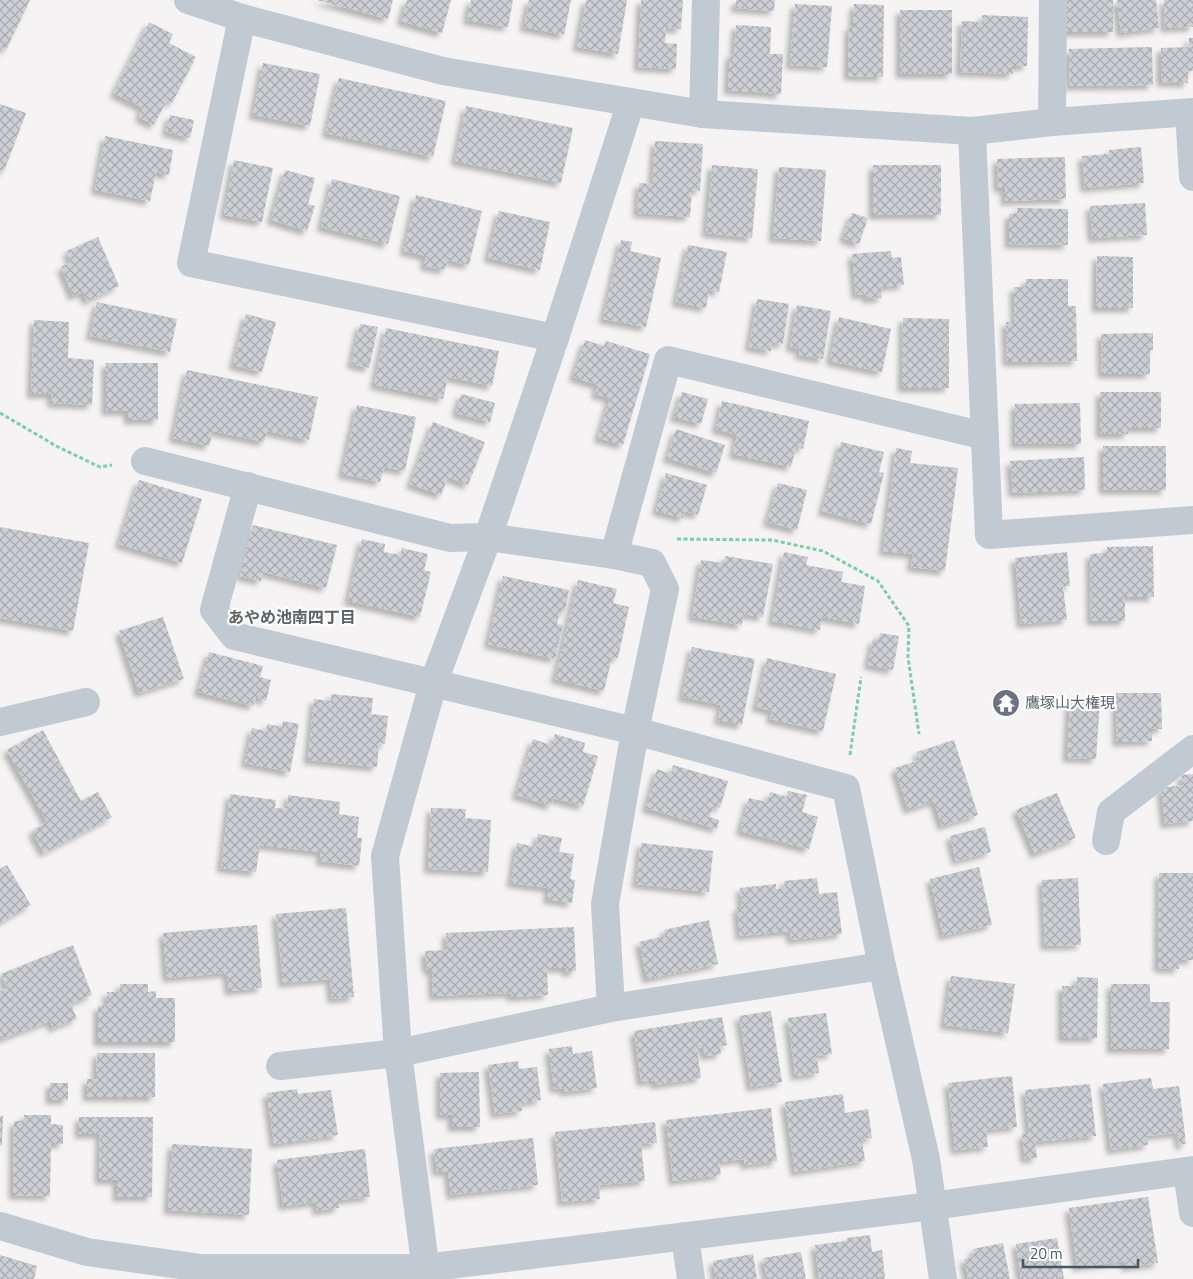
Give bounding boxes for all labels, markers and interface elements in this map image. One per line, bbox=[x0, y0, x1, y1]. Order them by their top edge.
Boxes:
district label: あやめ池南四丁目 bbox=[228, 605, 356, 629]
temple icon: 鷹塚山大権現 bbox=[991, 688, 1021, 718]
place label: 鷹塚山大権現 bbox=[1025, 691, 1115, 714]
scale bar bbox=[1023, 1236, 1138, 1268]
text: 20 m bbox=[1030, 1242, 1063, 1265]

